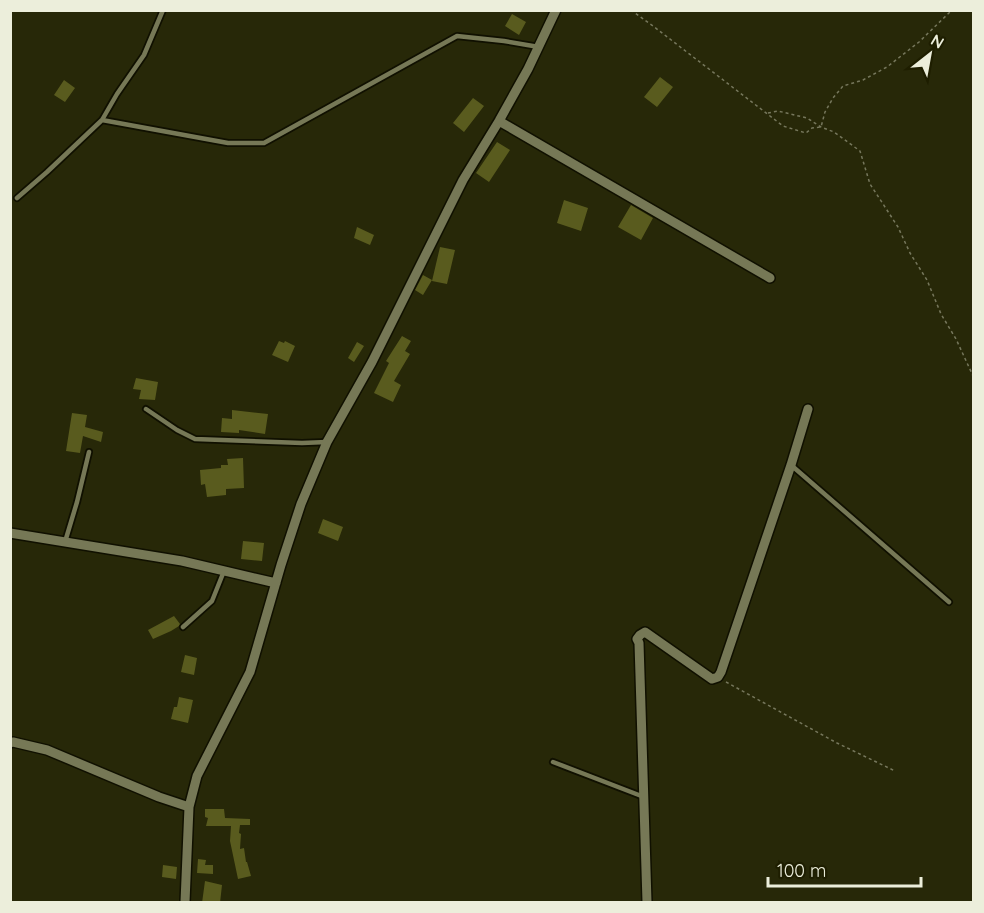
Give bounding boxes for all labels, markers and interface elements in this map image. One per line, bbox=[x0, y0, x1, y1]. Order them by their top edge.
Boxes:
north arrow bbox=[900, 24, 960, 84]
text: N bbox=[928, 30, 948, 53]
scale bar bbox=[768, 850, 921, 888]
text: 100 m bbox=[777, 859, 826, 882]

